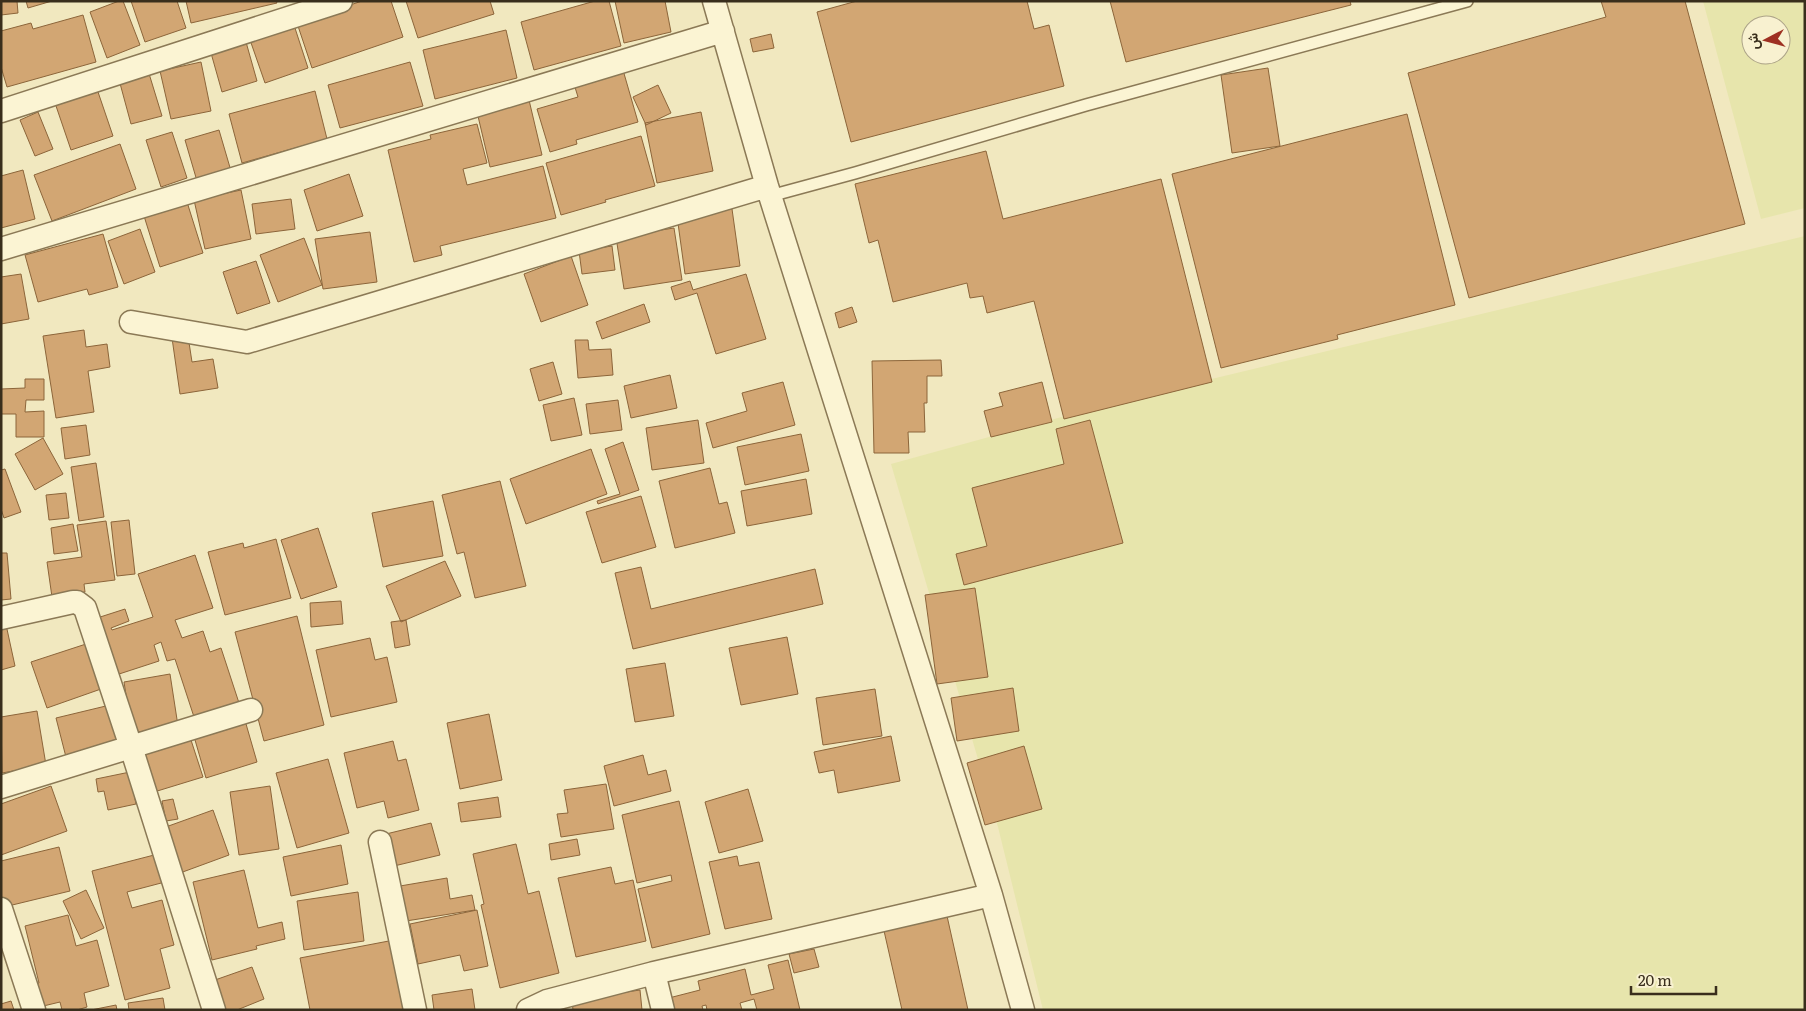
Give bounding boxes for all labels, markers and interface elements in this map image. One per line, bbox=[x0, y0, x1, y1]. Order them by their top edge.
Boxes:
north arrow bbox=[1741, 15, 1791, 65]
text: ش bbox=[1741, 32, 1763, 51]
scale bar bbox=[1631, 964, 1716, 996]
text: 20 m bbox=[1638, 968, 1672, 991]

